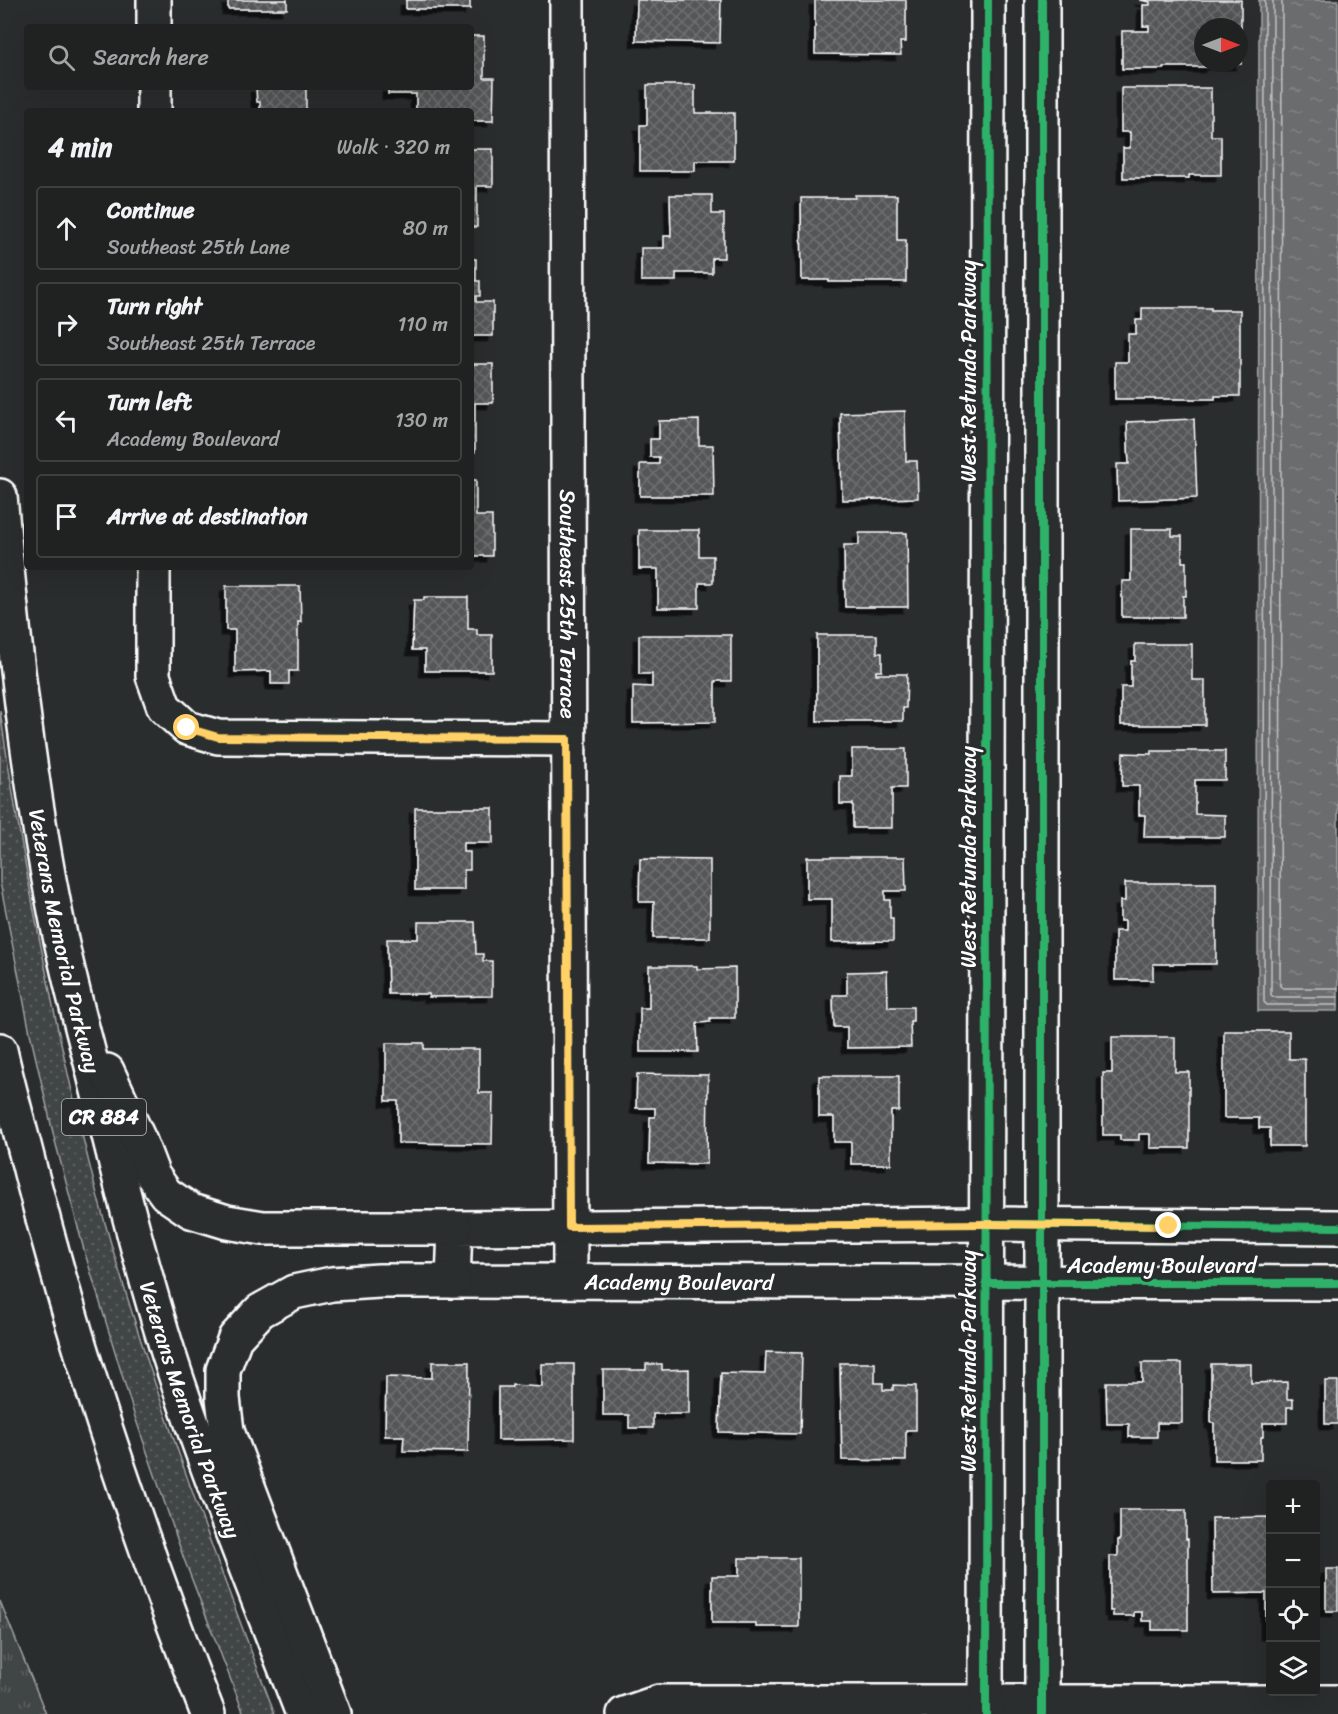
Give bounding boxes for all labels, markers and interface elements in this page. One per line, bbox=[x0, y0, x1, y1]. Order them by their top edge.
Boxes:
north arrow bbox=[1194, 18, 1248, 72]
search box bbox=[24, 24, 474, 90]
text: Search here bbox=[93, 38, 209, 77]
icon: search bbox=[45, 41, 78, 74]
text: 4 min bbox=[48, 124, 112, 170]
text: Walk · 320 m bbox=[337, 130, 450, 165]
text: Continue bbox=[107, 191, 195, 230]
text: 80 m bbox=[403, 211, 448, 246]
icon: ahead bbox=[50, 212, 83, 245]
text: Southeast 25th Lane bbox=[107, 230, 290, 265]
street label: West Retunda Parkway bbox=[949, 259, 988, 482]
text: Turn right bbox=[107, 287, 202, 326]
text: 110 m bbox=[398, 307, 448, 342]
icon: right bbox=[50, 308, 83, 341]
text: Southeast 25th Terrace bbox=[107, 326, 315, 361]
text: Turn left bbox=[107, 383, 192, 422]
text: 130 m bbox=[395, 403, 448, 438]
icon: left bbox=[50, 404, 83, 437]
text: Academy Boulevard bbox=[107, 422, 279, 457]
street label: Southeast 25th Terrace bbox=[548, 489, 588, 719]
text: Arrive at destination bbox=[107, 497, 308, 536]
icon: arrive bbox=[50, 500, 83, 533]
route start bbox=[173, 714, 199, 740]
street label: West Retunda Parkway bbox=[949, 745, 988, 968]
street label: Veterans Memorial Parkway bbox=[17, 806, 112, 1078]
road number: CR 884 bbox=[62, 1099, 146, 1135]
route end bbox=[1155, 1212, 1181, 1238]
street label: Academy Boulevard bbox=[1066, 1246, 1258, 1285]
street label: West Retunda Parkway bbox=[949, 1249, 988, 1472]
street label: Academy Boulevard bbox=[583, 1262, 775, 1302]
street label: Veterans Memorial Parkway bbox=[128, 1277, 252, 1545]
map controls bbox=[1266, 1480, 1320, 1696]
button: + bbox=[1266, 1480, 1320, 1534]
button: − bbox=[1266, 1534, 1320, 1588]
button: locate bbox=[1266, 1588, 1320, 1642]
button: layers bbox=[1266, 1642, 1320, 1696]

